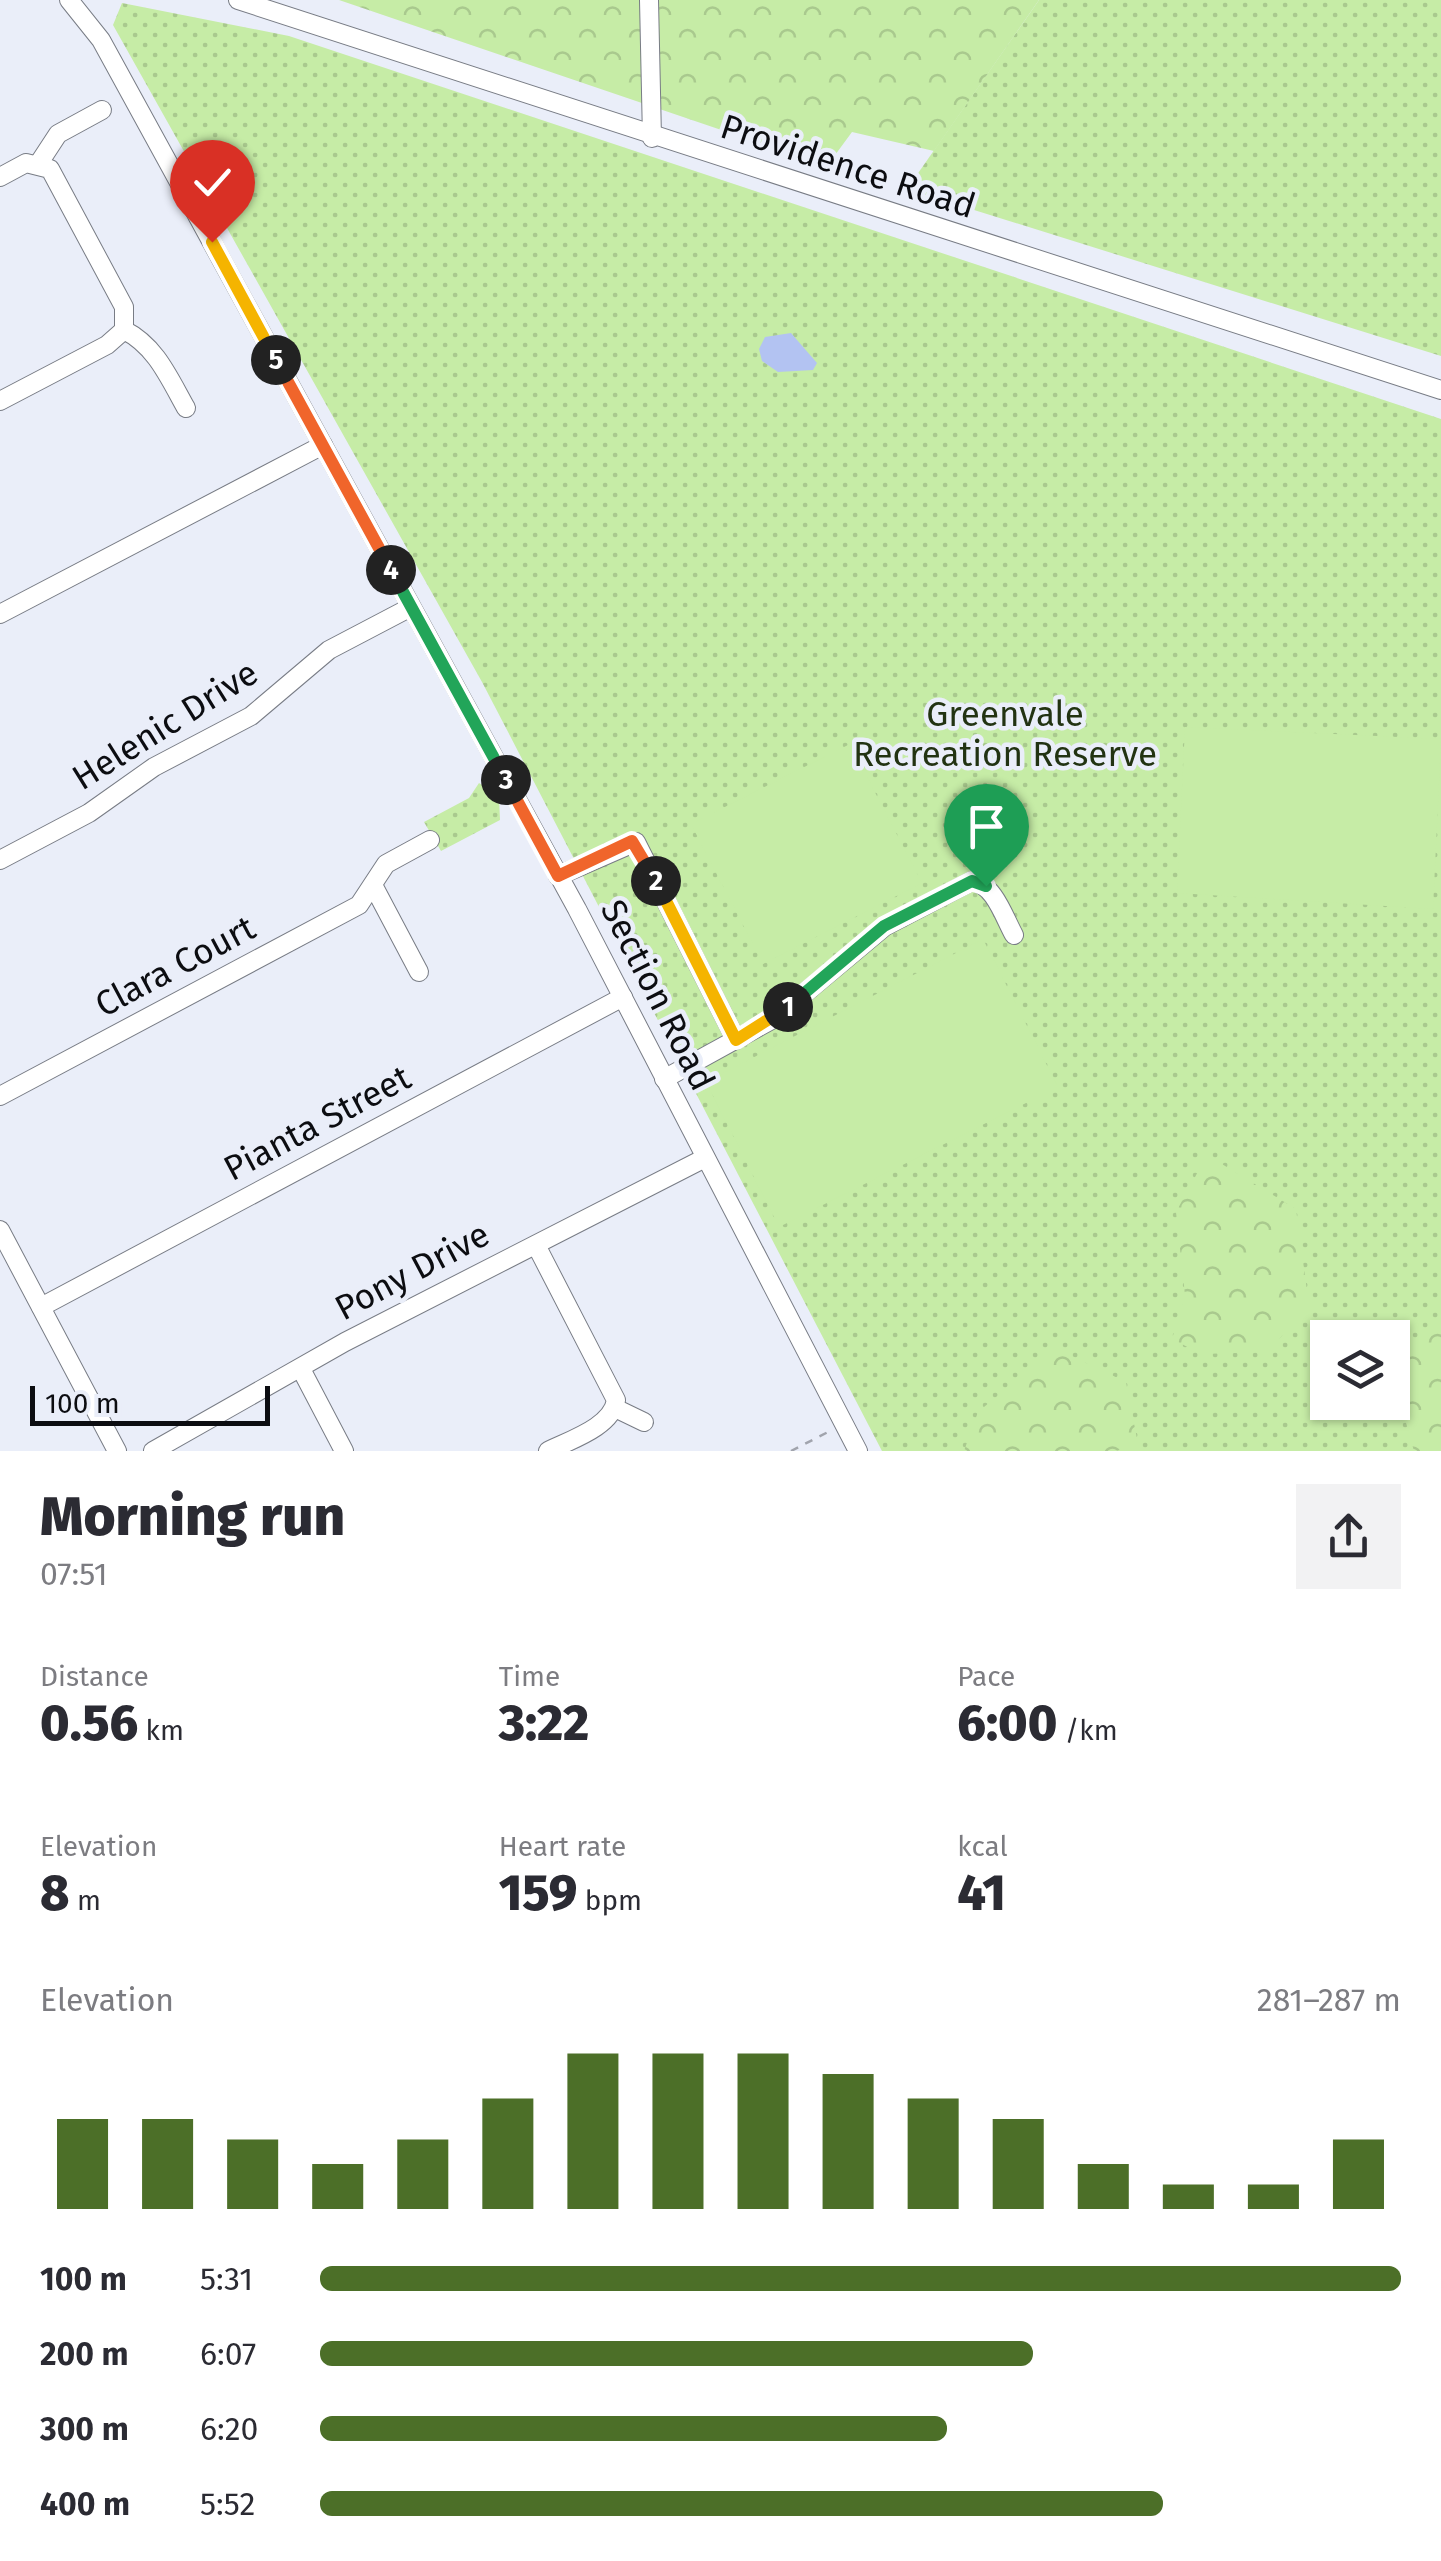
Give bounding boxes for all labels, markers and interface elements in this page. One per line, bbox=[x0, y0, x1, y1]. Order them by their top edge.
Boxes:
street label: Providence Road bbox=[715, 105, 981, 227]
pin bbox=[170, 140, 255, 243]
icon: check bbox=[185, 155, 240, 210]
pin: 5 bbox=[251, 335, 301, 385]
text: 5 bbox=[268, 343, 284, 376]
pin: 4 bbox=[366, 545, 416, 595]
text: 4 bbox=[383, 553, 399, 586]
street label: Helenic Drive bbox=[65, 651, 265, 799]
park label: Greenvale Recreation Reserve bbox=[853, 693, 1157, 775]
pin: 3 bbox=[481, 755, 531, 805]
text: 3 bbox=[499, 763, 513, 796]
pin bbox=[944, 784, 1029, 887]
icon: arrive bbox=[959, 799, 1014, 854]
pin: 2 bbox=[631, 856, 681, 906]
text: 2 bbox=[649, 864, 663, 897]
street label: Section Road bbox=[592, 893, 724, 1097]
street label: Clara Court bbox=[88, 906, 262, 1026]
pin: 1 bbox=[763, 982, 813, 1032]
text: 1 bbox=[782, 990, 795, 1023]
street label: Pianta Street bbox=[216, 1056, 418, 1190]
street label: Pony Drive bbox=[328, 1213, 496, 1329]
map controls bbox=[1310, 1320, 1410, 1420]
button: layers bbox=[1310, 1320, 1410, 1420]
scale bar bbox=[30, 1381, 270, 1426]
text: 100 m bbox=[45, 1387, 120, 1420]
text: Morning run bbox=[40, 1484, 345, 1550]
button: share bbox=[1296, 1484, 1401, 1589]
text: 07:51 bbox=[40, 1555, 108, 1593]
text: Distance bbox=[40, 1660, 149, 1693]
text: Time bbox=[499, 1660, 560, 1693]
text: Pace bbox=[957, 1660, 1015, 1693]
text: 0.56 bbox=[40, 1693, 138, 1753]
text: 3:22 bbox=[499, 1693, 589, 1753]
text: 6:00 bbox=[957, 1693, 1057, 1753]
text: km bbox=[138, 1714, 184, 1747]
text: /km bbox=[1057, 1714, 1118, 1747]
text: Elevation bbox=[40, 1830, 157, 1863]
text: Heart rate bbox=[499, 1830, 626, 1863]
text: kcal bbox=[957, 1830, 1008, 1863]
text: 8 bbox=[40, 1863, 70, 1923]
text: 159 bbox=[499, 1863, 577, 1923]
text: 41 bbox=[957, 1863, 1006, 1923]
text: m bbox=[70, 1884, 101, 1917]
text: bpm bbox=[577, 1884, 642, 1917]
text: Elevation bbox=[40, 1981, 174, 2019]
text: 281–287 m bbox=[1257, 1981, 1401, 2019]
text: 100 m bbox=[40, 2260, 127, 2298]
text: 5:31 bbox=[200, 2260, 253, 2298]
text: 200 m bbox=[40, 2335, 129, 2373]
text: 6:07 bbox=[200, 2335, 256, 2373]
text: 300 m bbox=[40, 2410, 129, 2448]
text: 6:20 bbox=[200, 2410, 258, 2448]
text: 400 m bbox=[40, 2485, 130, 2523]
text: 5:52 bbox=[200, 2485, 255, 2523]

